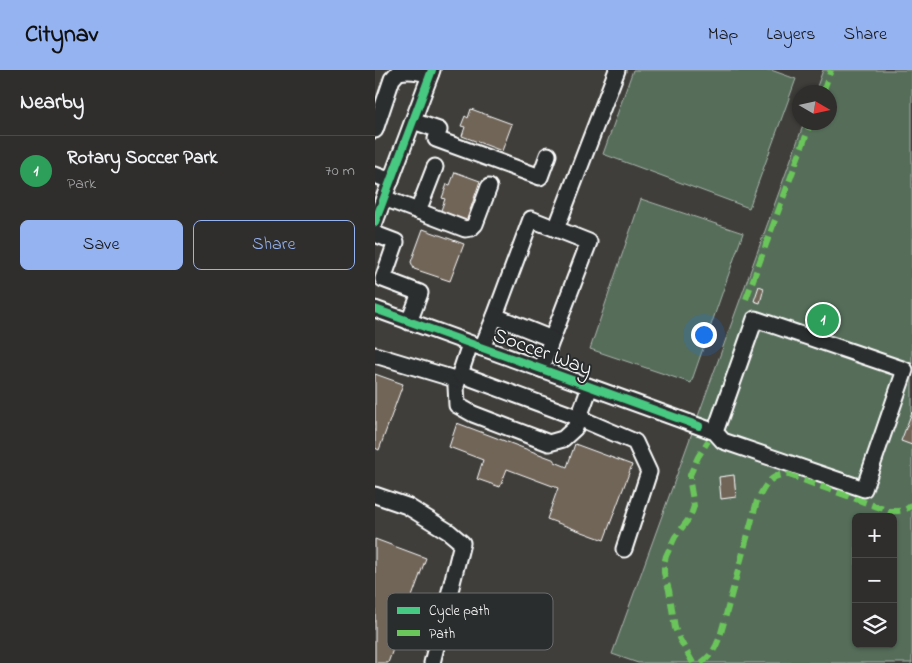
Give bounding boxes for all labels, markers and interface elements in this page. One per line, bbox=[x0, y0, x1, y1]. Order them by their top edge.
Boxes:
text: Citynav bbox=[25, 18, 98, 53]
text: Map bbox=[708, 22, 738, 48]
text: Layers bbox=[766, 22, 816, 48]
text: Share bbox=[844, 22, 887, 48]
north arrow bbox=[792, 85, 837, 130]
text: Nearby bbox=[20, 88, 84, 118]
text: Rotary Soccer Park bbox=[67, 145, 218, 172]
text: 1 bbox=[33, 159, 39, 183]
text: 70 m bbox=[325, 159, 355, 183]
text: Park bbox=[67, 172, 96, 196]
button: Save bbox=[20, 220, 183, 270]
button: Share bbox=[193, 220, 355, 270]
pin: 1 bbox=[807, 301, 839, 339]
street label: Soccer Way bbox=[488, 321, 596, 387]
your location bbox=[691, 322, 717, 348]
map controls bbox=[852, 513, 897, 648]
button: + bbox=[852, 513, 897, 558]
button: − bbox=[852, 558, 897, 603]
legend bbox=[387, 593, 553, 650]
text: Cycle path bbox=[429, 601, 490, 623]
button: layers bbox=[852, 603, 897, 648]
text: Path bbox=[429, 624, 455, 645]

